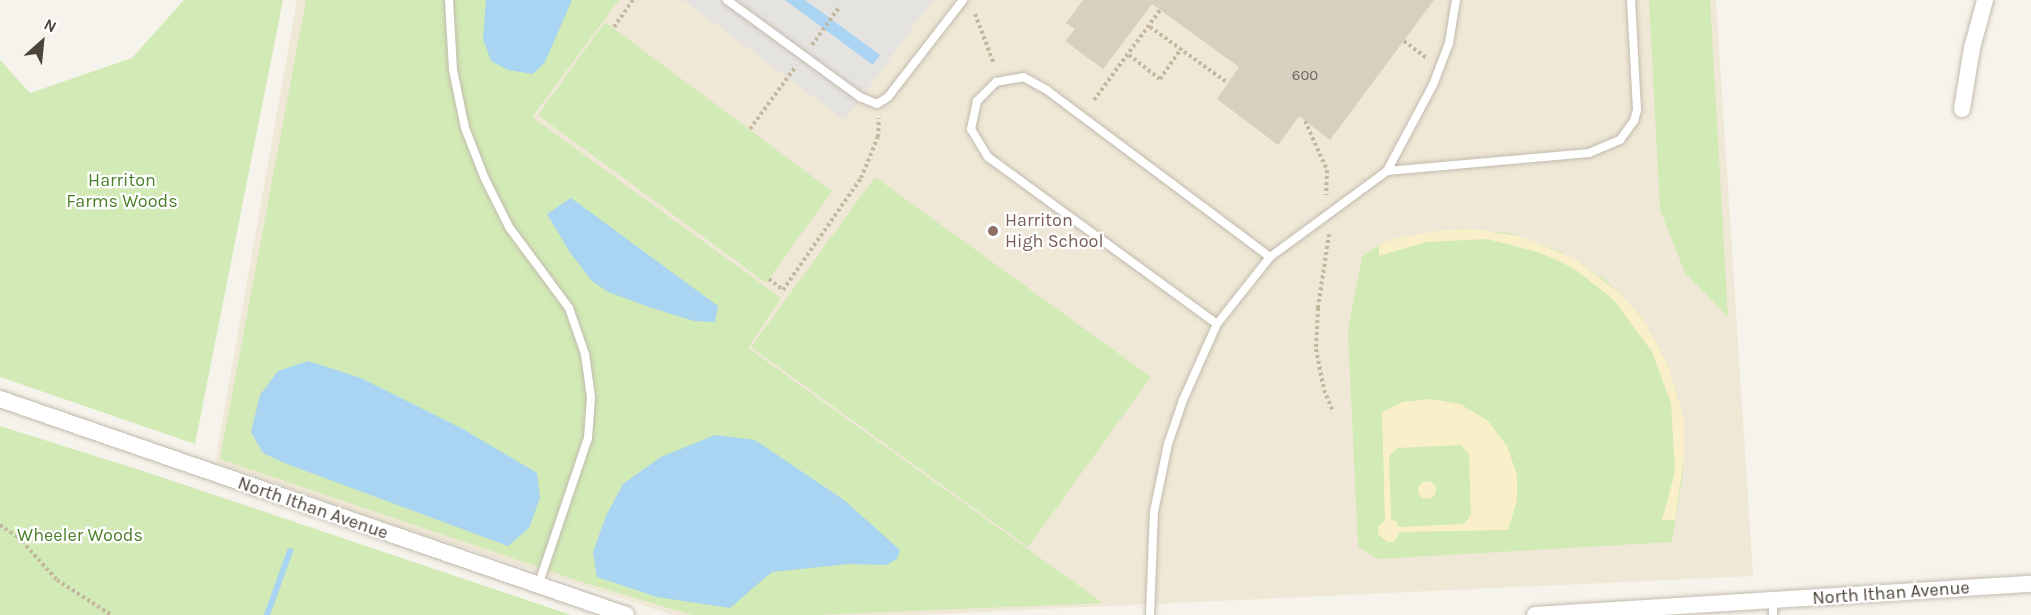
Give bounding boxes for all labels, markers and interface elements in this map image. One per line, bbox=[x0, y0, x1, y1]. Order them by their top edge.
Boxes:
north arrow bbox=[12, 12, 72, 72]
text: N bbox=[41, 14, 60, 37]
house number: 600 bbox=[1292, 67, 1318, 85]
park label: Harriton Farms Woods bbox=[66, 170, 178, 213]
place label: Harriton High School bbox=[1005, 210, 1103, 252]
marker: Harriton High School bbox=[986, 224, 1000, 238]
street label: North Ithan Avenue bbox=[235, 472, 391, 544]
park label: Wheeler Woods bbox=[17, 524, 143, 546]
street label: North Ithan Avenue bbox=[1812, 577, 1970, 609]

